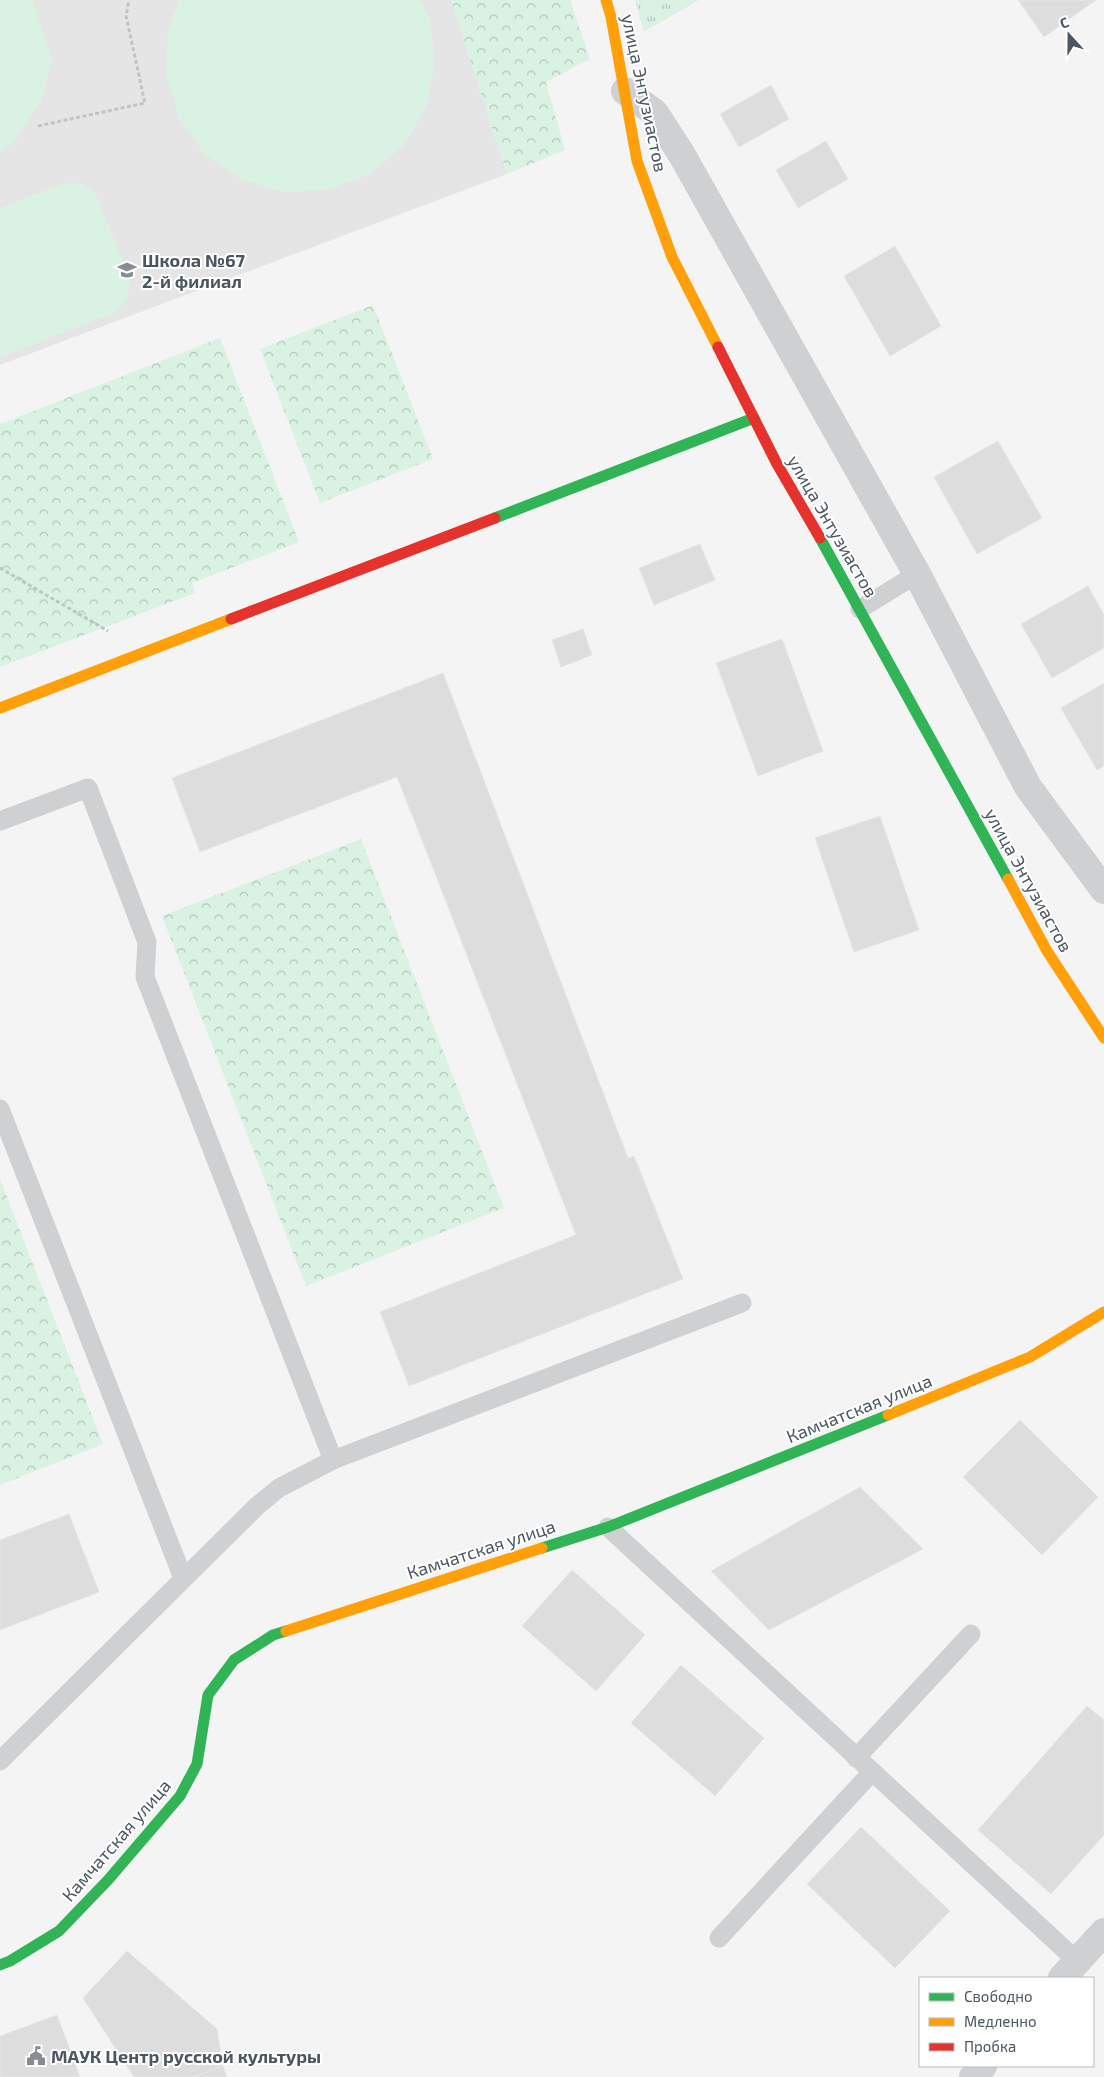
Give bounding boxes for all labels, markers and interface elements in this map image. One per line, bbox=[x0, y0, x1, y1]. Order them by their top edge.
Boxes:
north arrow bbox=[1044, 10, 1094, 60]
street label: улица Энтузиастов bbox=[618, 12, 672, 174]
text: С bbox=[1057, 13, 1071, 32]
place label: Школа №67 2-й филиал bbox=[142, 249, 246, 292]
school or university icon: Школа №67 2-й филиал bbox=[116, 259, 138, 281]
street label: улица Энтузиастов bbox=[783, 451, 883, 601]
street label: улица Энтузиастов bbox=[980, 804, 1078, 956]
street label: Камчатская улица bbox=[783, 1369, 935, 1447]
street label: Камчатская улица bbox=[404, 1515, 558, 1583]
street label: Камчатская улица bbox=[57, 1774, 175, 1906]
legend bbox=[919, 1977, 1094, 2067]
text: Свободно bbox=[964, 1987, 1033, 2005]
text: Медленно bbox=[964, 2012, 1037, 2030]
text: Пробка bbox=[964, 2037, 1016, 2055]
public building icon: МАУК Центр русской культуры bbox=[25, 2045, 47, 2067]
place label: МАУК Центр русской культуры bbox=[51, 2045, 321, 2067]

